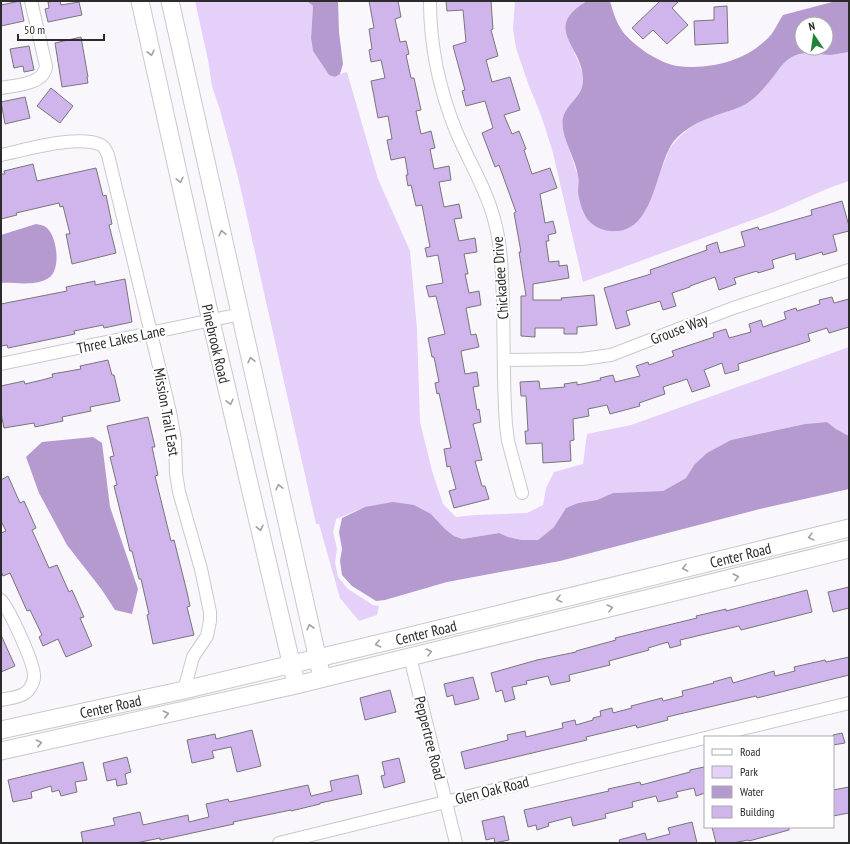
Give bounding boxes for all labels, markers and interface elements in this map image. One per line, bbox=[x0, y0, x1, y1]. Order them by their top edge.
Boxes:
scale bar bbox=[18, 16, 104, 42]
north arrow bbox=[794, 16, 834, 56]
text: N bbox=[807, 19, 816, 34]
text: 50 m bbox=[24, 22, 45, 37]
one-way arrow bbox=[147, 50, 155, 56]
one-way arrow bbox=[175, 176, 183, 183]
one-way arrow bbox=[219, 230, 227, 236]
street label: Chickadee Drive bbox=[488, 236, 512, 320]
street label: Pinebrook Road bbox=[198, 302, 235, 385]
street label: Grouse Way bbox=[648, 309, 711, 349]
street label: Three Lakes Lane bbox=[75, 320, 167, 358]
one-way arrow bbox=[247, 357, 255, 363]
street label: Mission Trail East bbox=[150, 366, 184, 458]
one-way arrow bbox=[226, 399, 234, 405]
one-way arrow bbox=[275, 484, 284, 491]
one-way arrow bbox=[255, 525, 264, 532]
one-way arrow bbox=[808, 532, 814, 540]
street label: Center Road bbox=[708, 538, 773, 571]
one-way arrow bbox=[682, 563, 689, 572]
one-way arrow bbox=[733, 573, 739, 581]
one-way arrow bbox=[555, 595, 562, 603]
one-way arrow bbox=[606, 604, 613, 613]
street label: Center Road bbox=[393, 615, 458, 649]
one-way arrow bbox=[307, 624, 315, 631]
one-way arrow bbox=[375, 639, 381, 647]
one-way arrow bbox=[426, 649, 432, 657]
street label: Center Road bbox=[78, 690, 143, 722]
street label: Peppertree Road bbox=[410, 694, 450, 782]
one-way arrow bbox=[163, 711, 169, 719]
legend bbox=[704, 736, 834, 828]
one-way arrow bbox=[36, 739, 42, 747]
text: Road bbox=[740, 744, 760, 759]
text: Park bbox=[740, 764, 758, 779]
street label: Glen Oak Road bbox=[453, 772, 531, 808]
text: Water bbox=[740, 784, 765, 799]
text: Building bbox=[740, 804, 775, 819]

